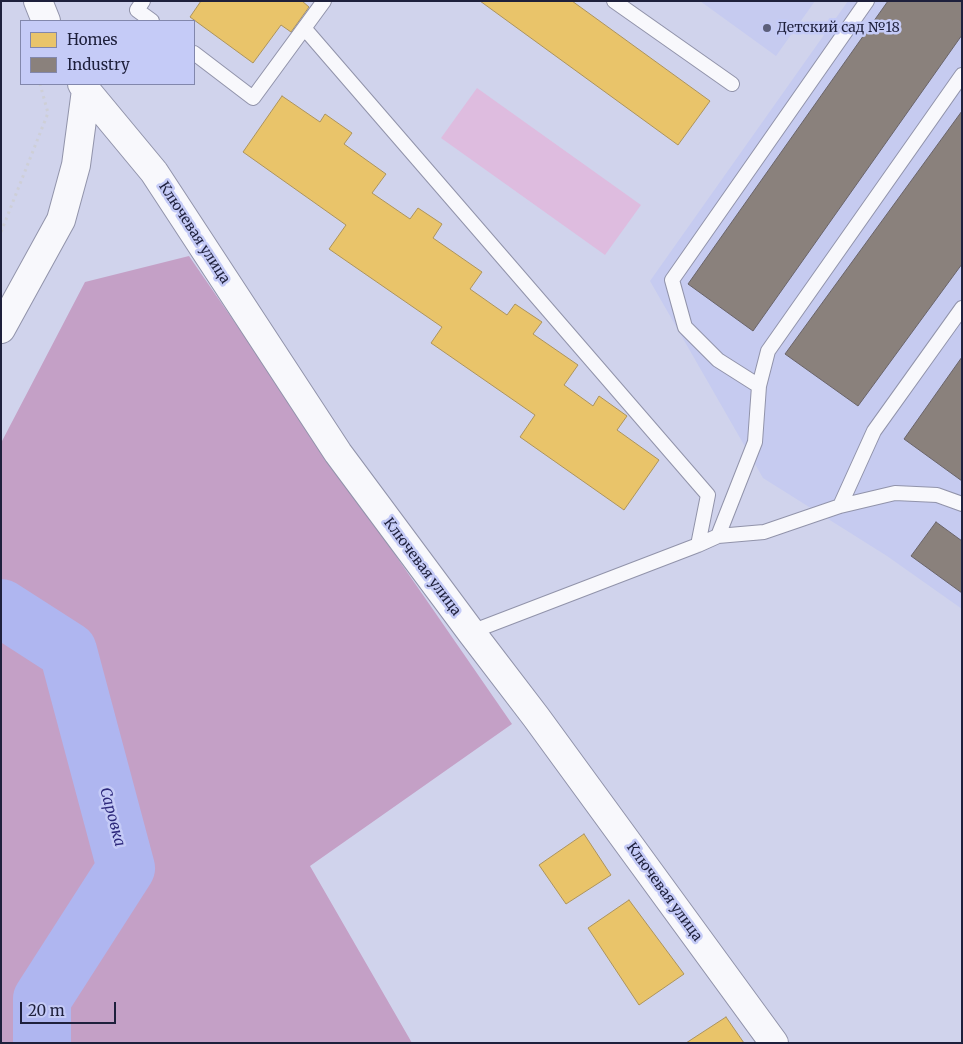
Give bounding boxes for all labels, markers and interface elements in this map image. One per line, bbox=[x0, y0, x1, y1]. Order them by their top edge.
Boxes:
legend bbox=[20, 20, 195, 85]
place label: Детский сад №18 bbox=[777, 20, 900, 36]
marker: Детский сад №18 bbox=[761, 22, 773, 34]
text: Homes bbox=[67, 30, 118, 49]
text: Industry bbox=[67, 55, 130, 74]
street label: Ключевая улица bbox=[155, 179, 233, 287]
street label: Ключевая улица bbox=[380, 515, 464, 619]
water label: Саровка bbox=[96, 786, 128, 848]
street label: Ключевая улица bbox=[623, 839, 705, 945]
scale bar bbox=[22, 992, 119, 1024]
text: 20 m bbox=[28, 1001, 65, 1020]

